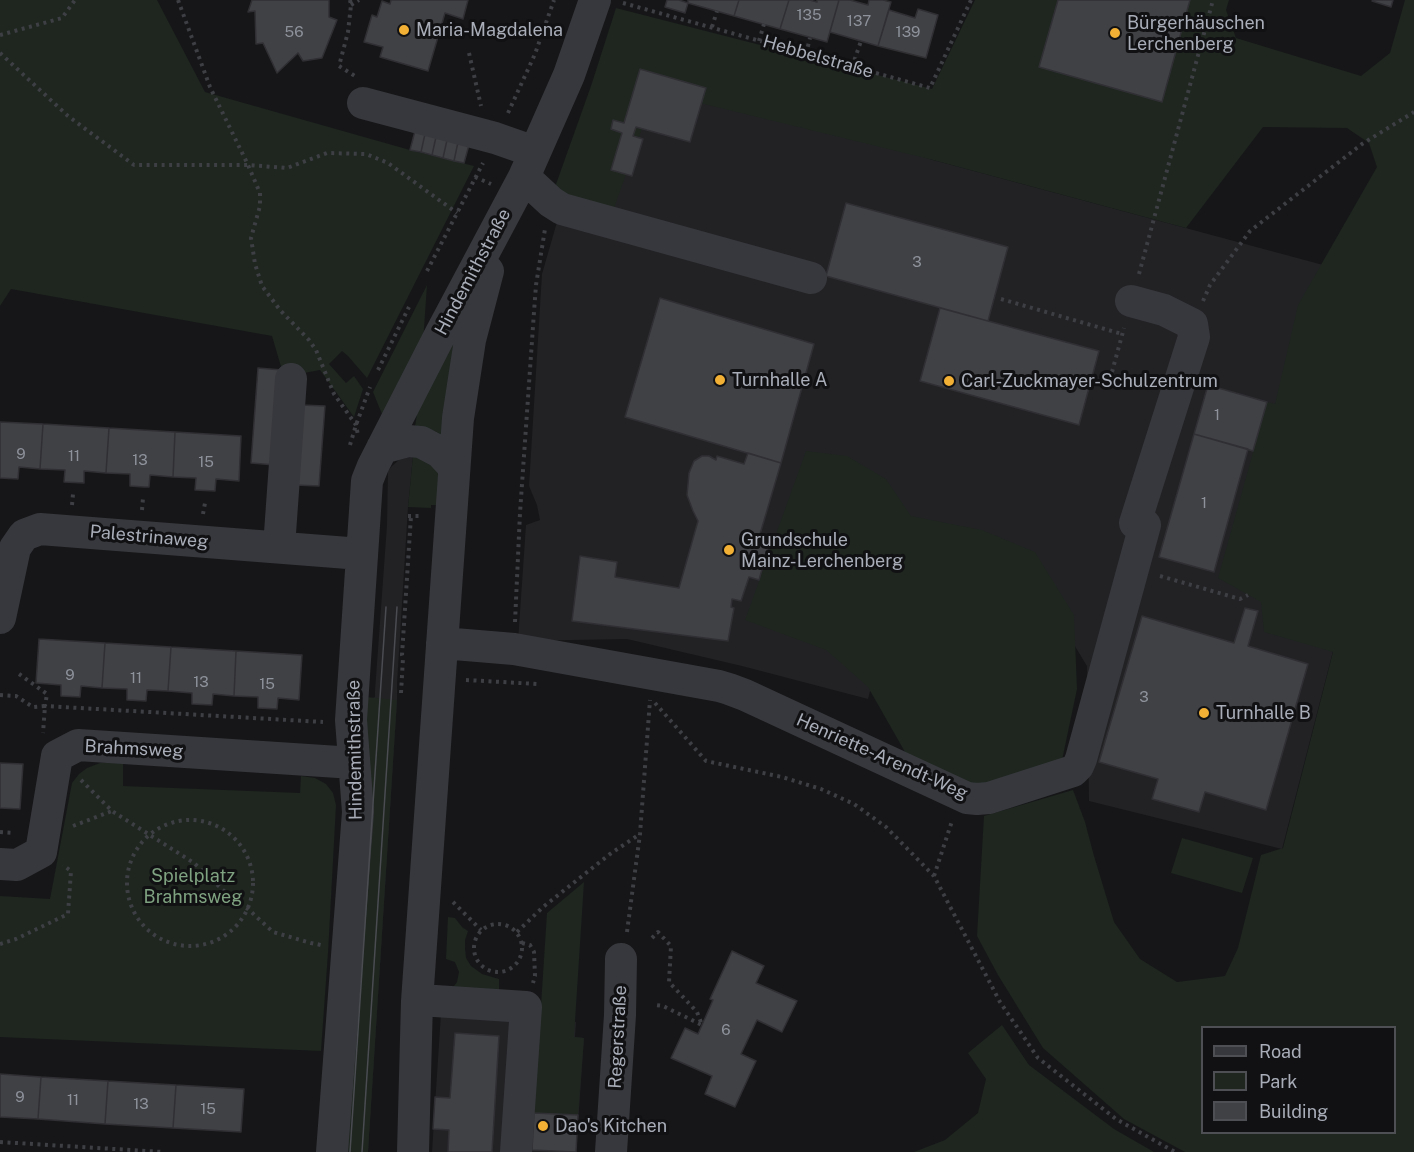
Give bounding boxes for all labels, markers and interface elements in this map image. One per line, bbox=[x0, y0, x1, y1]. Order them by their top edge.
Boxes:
house number: 135 bbox=[796, 6, 822, 24]
house number: 137 bbox=[847, 12, 871, 30]
place label: Bürgerhäuschen Lerchenberg bbox=[1127, 12, 1265, 54]
place label: Maria-Magdalena bbox=[416, 19, 563, 41]
house number: 56 bbox=[285, 23, 303, 41]
marker: Maria-Magdalena bbox=[397, 23, 411, 37]
house number: 139 bbox=[896, 23, 920, 41]
marker: Bürgerhäuschen Lerchenberg bbox=[1108, 26, 1122, 40]
street label: Hebbelstraße bbox=[760, 31, 876, 83]
street label: Hindemithstraße bbox=[431, 205, 515, 339]
house number: 3 bbox=[912, 253, 922, 271]
place label: Turnhalle A bbox=[732, 369, 828, 391]
place label: Carl-Zuckmayer-Schulzentrum bbox=[961, 370, 1218, 392]
marker: Turnhalle A bbox=[713, 373, 727, 387]
marker: Carl-Zuckmayer-Schulzentrum bbox=[942, 374, 956, 388]
house number: 1 bbox=[1214, 406, 1220, 424]
house number: 9 bbox=[16, 445, 26, 463]
house number: 11 bbox=[68, 447, 80, 465]
house number: 13 bbox=[132, 451, 148, 469]
house number: 15 bbox=[198, 453, 214, 471]
house number: 1 bbox=[1201, 494, 1207, 512]
street label: Palestrinaweg bbox=[89, 521, 209, 553]
place label: Grundschule Mainz-Lerchenberg bbox=[741, 529, 903, 572]
marker: Grundschule Mainz-Lerchenberg bbox=[722, 543, 736, 557]
house number: 9 bbox=[65, 666, 75, 684]
house number: 11 bbox=[130, 669, 142, 687]
house number: 13 bbox=[193, 673, 209, 691]
house number: 15 bbox=[259, 675, 275, 693]
street label: Hindemithstraße bbox=[343, 680, 367, 820]
house number: 3 bbox=[1139, 688, 1149, 706]
place label: Turnhalle B bbox=[1216, 702, 1311, 724]
marker: Turnhalle B bbox=[1197, 706, 1211, 720]
street label: Henriette-Arendt-Weg bbox=[793, 709, 971, 805]
street label: Brahmsweg bbox=[84, 736, 184, 762]
park label: Spielplatz Brahmsweg bbox=[144, 865, 242, 908]
street label: Regerstraße bbox=[605, 985, 631, 1089]
house number: 6 bbox=[721, 1021, 731, 1039]
legend bbox=[1201, 1026, 1396, 1134]
text: Road bbox=[1259, 1041, 1302, 1062]
text: Park bbox=[1259, 1071, 1297, 1092]
house number: 9 bbox=[15, 1088, 25, 1106]
house number: 11 bbox=[67, 1091, 79, 1109]
house number: 13 bbox=[133, 1095, 149, 1113]
house number: 15 bbox=[200, 1100, 216, 1118]
text: Building bbox=[1259, 1101, 1328, 1122]
place label: Dao's Kitchen bbox=[555, 1115, 667, 1137]
marker: Dao's Kitchen bbox=[536, 1119, 550, 1133]

